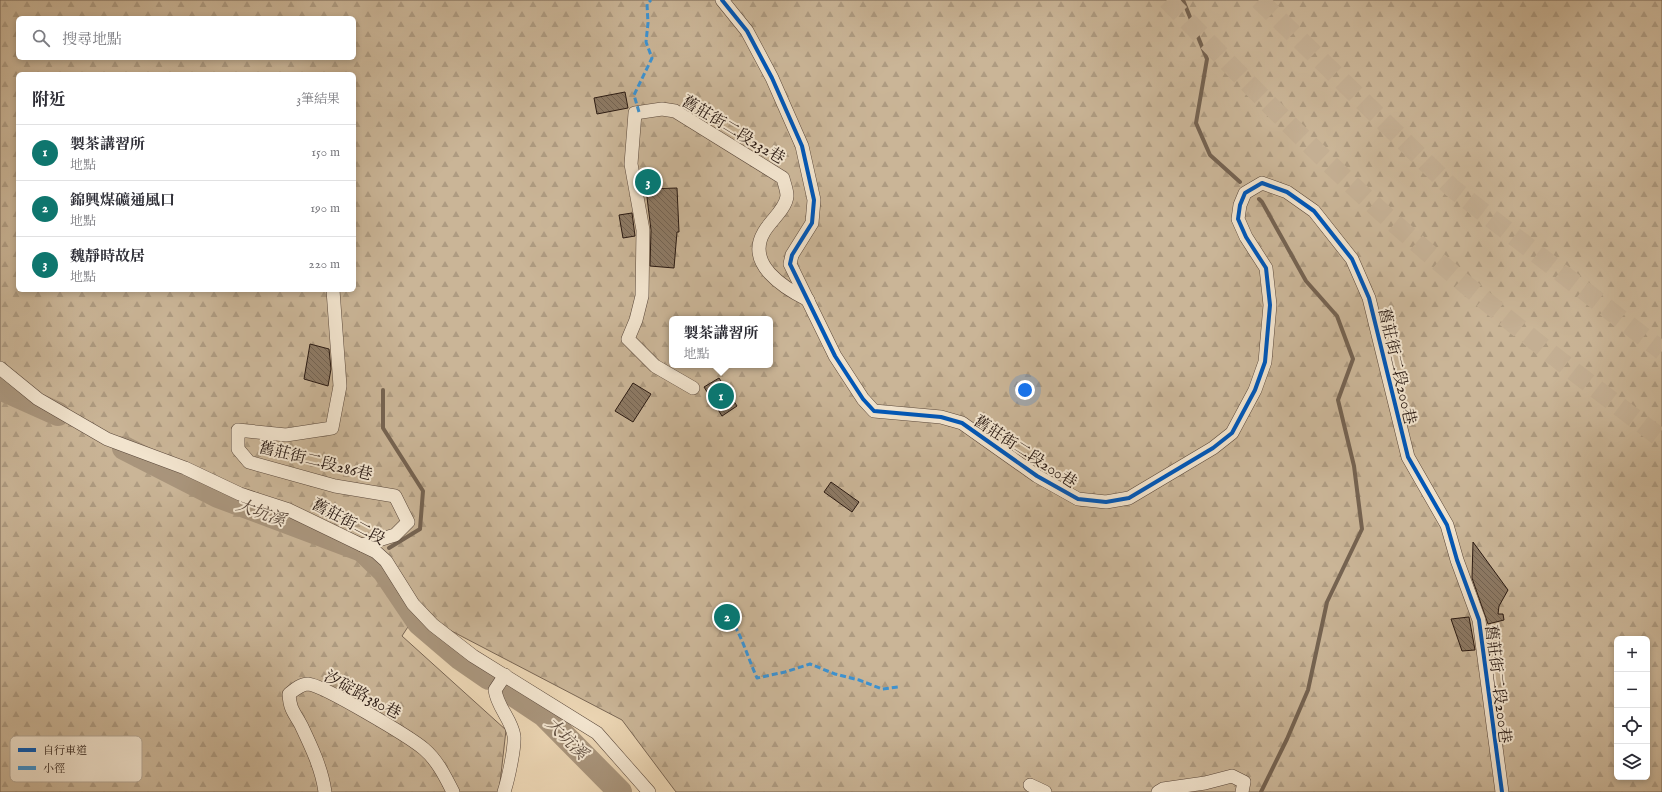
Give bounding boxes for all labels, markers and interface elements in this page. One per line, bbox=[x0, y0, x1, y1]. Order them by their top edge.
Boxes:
search box bbox=[16, 16, 356, 60]
icon: search bbox=[30, 27, 52, 49]
text: 搜尋地點 bbox=[62, 30, 122, 49]
text: 附近 bbox=[32, 90, 66, 111]
text: 3筆結果 bbox=[296, 91, 340, 108]
street label: 舊莊街二段232巷 bbox=[678, 92, 788, 169]
text: 製茶講習所 bbox=[70, 135, 145, 154]
text: 1 bbox=[43, 144, 47, 161]
text: 150 m bbox=[311, 144, 340, 161]
text: 地點 bbox=[70, 157, 96, 174]
pin: 3 bbox=[635, 167, 661, 197]
text: 錦興煤礦通風口 bbox=[70, 191, 175, 210]
text: 2 bbox=[42, 200, 48, 217]
text: 190 m bbox=[310, 200, 340, 217]
text: 地點 bbox=[70, 213, 96, 230]
text: 魏靜時故居 bbox=[70, 247, 145, 266]
text: 3 bbox=[43, 256, 47, 273]
text: 220 m bbox=[309, 256, 340, 273]
text: 地點 bbox=[70, 269, 96, 286]
street label: 舊莊街二段200巷 bbox=[1373, 306, 1419, 427]
popup bbox=[669, 316, 773, 368]
text: 製茶講習所 bbox=[683, 324, 759, 343]
text: 地點 bbox=[683, 346, 710, 363]
your location bbox=[1015, 380, 1035, 400]
pin: 1 bbox=[708, 381, 734, 411]
street label: 舊莊街二段200巷 bbox=[969, 412, 1080, 494]
street label: 舊莊街二段286巷 bbox=[257, 438, 374, 486]
water label: 大坑溪 bbox=[233, 495, 290, 533]
street label: 舊莊街二段 bbox=[308, 495, 388, 550]
pin: 2 bbox=[714, 602, 740, 632]
street label: 舊莊街二段200巷 bbox=[1480, 624, 1514, 745]
map controls bbox=[1614, 636, 1650, 780]
button: + bbox=[1614, 636, 1650, 672]
street label: 汐碇路380巷 bbox=[320, 667, 404, 724]
button: − bbox=[1614, 672, 1650, 708]
button: locate bbox=[1614, 708, 1650, 744]
water label: 大坑溪 bbox=[540, 714, 593, 766]
legend bbox=[10, 736, 142, 782]
text: 自行車道 bbox=[43, 744, 87, 758]
button: layers bbox=[1614, 744, 1650, 780]
text: 小徑 bbox=[43, 762, 65, 776]

